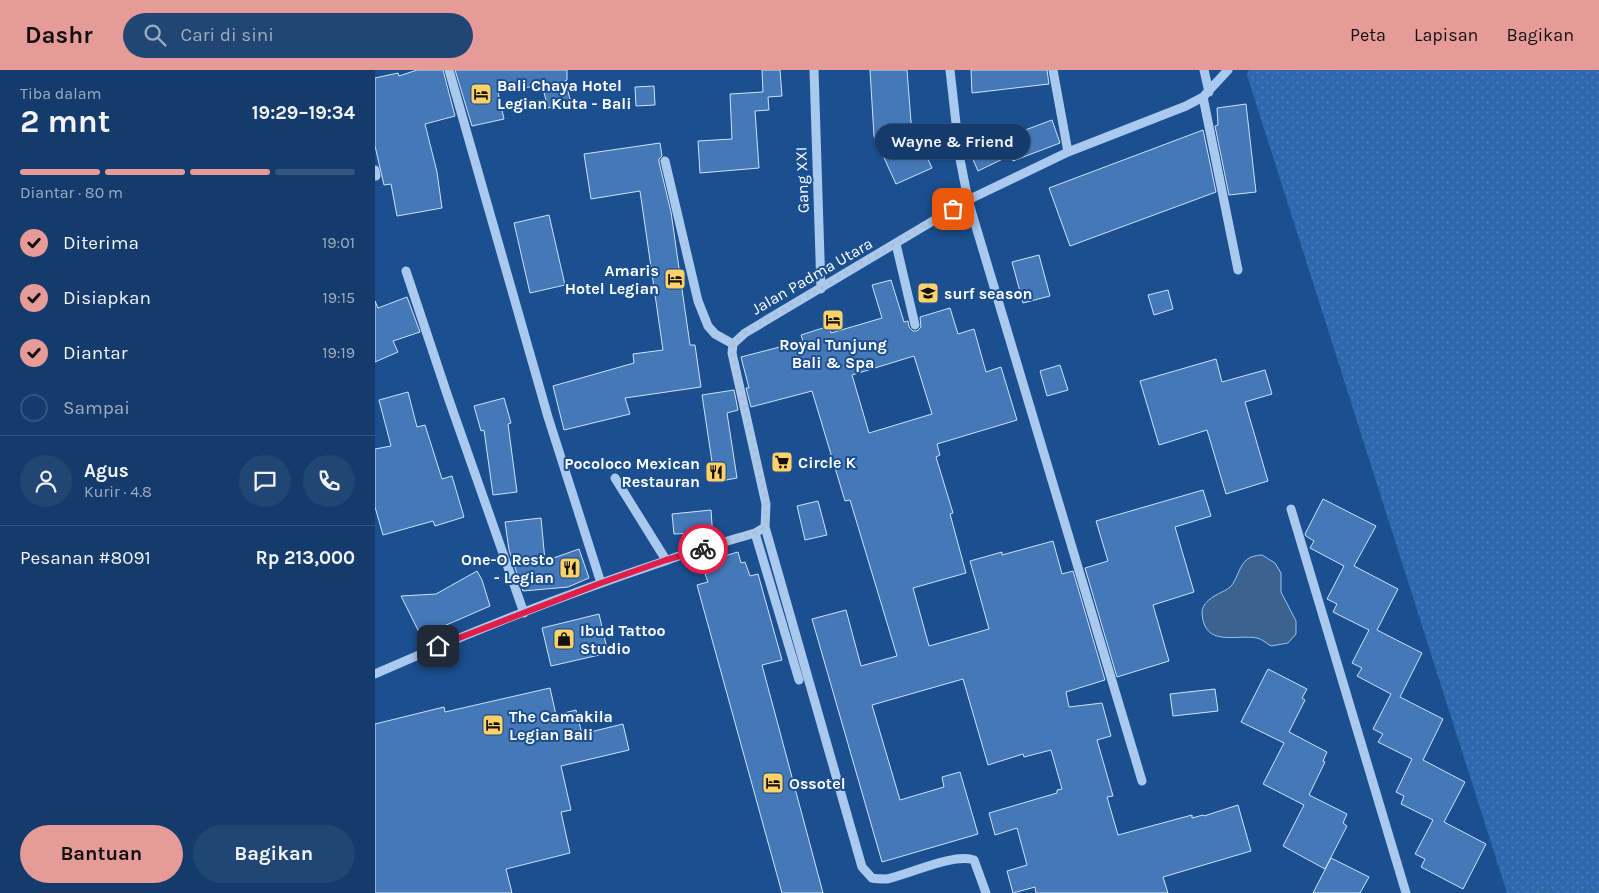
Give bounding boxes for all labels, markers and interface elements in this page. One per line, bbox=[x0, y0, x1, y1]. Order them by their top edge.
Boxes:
search box bbox=[123, 13, 473, 58]
text: Dashr bbox=[25, 21, 93, 49]
icon: search bbox=[141, 21, 169, 49]
text: Cari di sini bbox=[181, 24, 274, 46]
text: Peta bbox=[1350, 24, 1386, 46]
text: Lapisan bbox=[1414, 24, 1478, 46]
text: Bagikan bbox=[1506, 24, 1574, 46]
place label: Bali Chaya Hotel Legian Kuta - Bali bbox=[497, 76, 631, 113]
hotel icon: Bali Chaya Hotel Legian Kuta - Bali bbox=[469, 82, 493, 106]
text: Tiba dalam bbox=[20, 84, 101, 103]
text: 19:29–19:34 bbox=[252, 102, 355, 124]
text: 2 mnt bbox=[20, 103, 110, 140]
callout: Wayne & Friend bbox=[875, 124, 1031, 159]
text: Wayne & Friend bbox=[891, 132, 1014, 151]
street label: Gang XXI bbox=[791, 146, 813, 214]
text: Diantar · 80 m bbox=[20, 183, 123, 202]
pin bbox=[932, 188, 974, 230]
icon: bag bbox=[939, 195, 967, 223]
icon: check bbox=[20, 229, 48, 257]
text: Diterima bbox=[63, 232, 139, 254]
text: 19:01 bbox=[322, 233, 355, 252]
street label: Jalan Padma Utara bbox=[748, 234, 876, 318]
place label: Amaris Hotel Legian bbox=[565, 261, 659, 298]
hotel icon: Amaris Hotel Legian bbox=[663, 267, 687, 291]
school or university icon: surf season bbox=[916, 281, 940, 305]
icon: check bbox=[20, 284, 48, 312]
place label: surf season bbox=[944, 284, 1032, 303]
text: Disiapkan bbox=[63, 287, 151, 309]
text: 19:15 bbox=[322, 288, 355, 307]
hotel icon: Royal Tunjung Bali & Spa bbox=[821, 308, 845, 332]
place label: Royal Tunjung Bali & Spa bbox=[779, 335, 887, 372]
icon: check bbox=[20, 339, 48, 367]
text: Diantar bbox=[63, 342, 128, 364]
text: 19:19 bbox=[322, 343, 355, 362]
text: Sampai bbox=[63, 397, 130, 419]
supermarket icon: Circle K bbox=[770, 450, 794, 474]
place label: Circle K bbox=[798, 453, 857, 472]
place label: Pocoloco Mexican Restauran bbox=[564, 454, 700, 491]
button: person bbox=[20, 455, 72, 507]
button: chat bbox=[239, 455, 291, 507]
button: phone bbox=[303, 455, 355, 507]
text: Agus bbox=[84, 460, 129, 482]
restaurant icon: Pocoloco Mexican Restauran bbox=[704, 460, 728, 484]
text: Kurir · 4.8 bbox=[84, 482, 152, 501]
courier bbox=[678, 524, 728, 574]
icon: bike bbox=[689, 535, 717, 563]
text: Pesanan #8091 bbox=[20, 547, 151, 569]
text: Rp 213,000 bbox=[255, 547, 355, 569]
place label: One-O Resto - Legian bbox=[461, 550, 554, 587]
restaurant icon: One-O Resto - Legian bbox=[558, 556, 582, 580]
place label: Ibud Tattoo Studio bbox=[580, 621, 666, 658]
pin bbox=[417, 625, 459, 667]
shop icon: Ibud Tattoo Studio bbox=[552, 627, 576, 651]
icon: home bbox=[424, 632, 452, 660]
place label: The Camakila Legian Bali bbox=[509, 707, 613, 744]
hotel icon: The Camakila Legian Bali bbox=[481, 713, 505, 737]
hotel icon: Ossotel bbox=[761, 771, 785, 795]
place label: Ossotel bbox=[789, 774, 846, 793]
button: Bantuan bbox=[20, 825, 183, 883]
button: Bagikan bbox=[193, 825, 355, 883]

